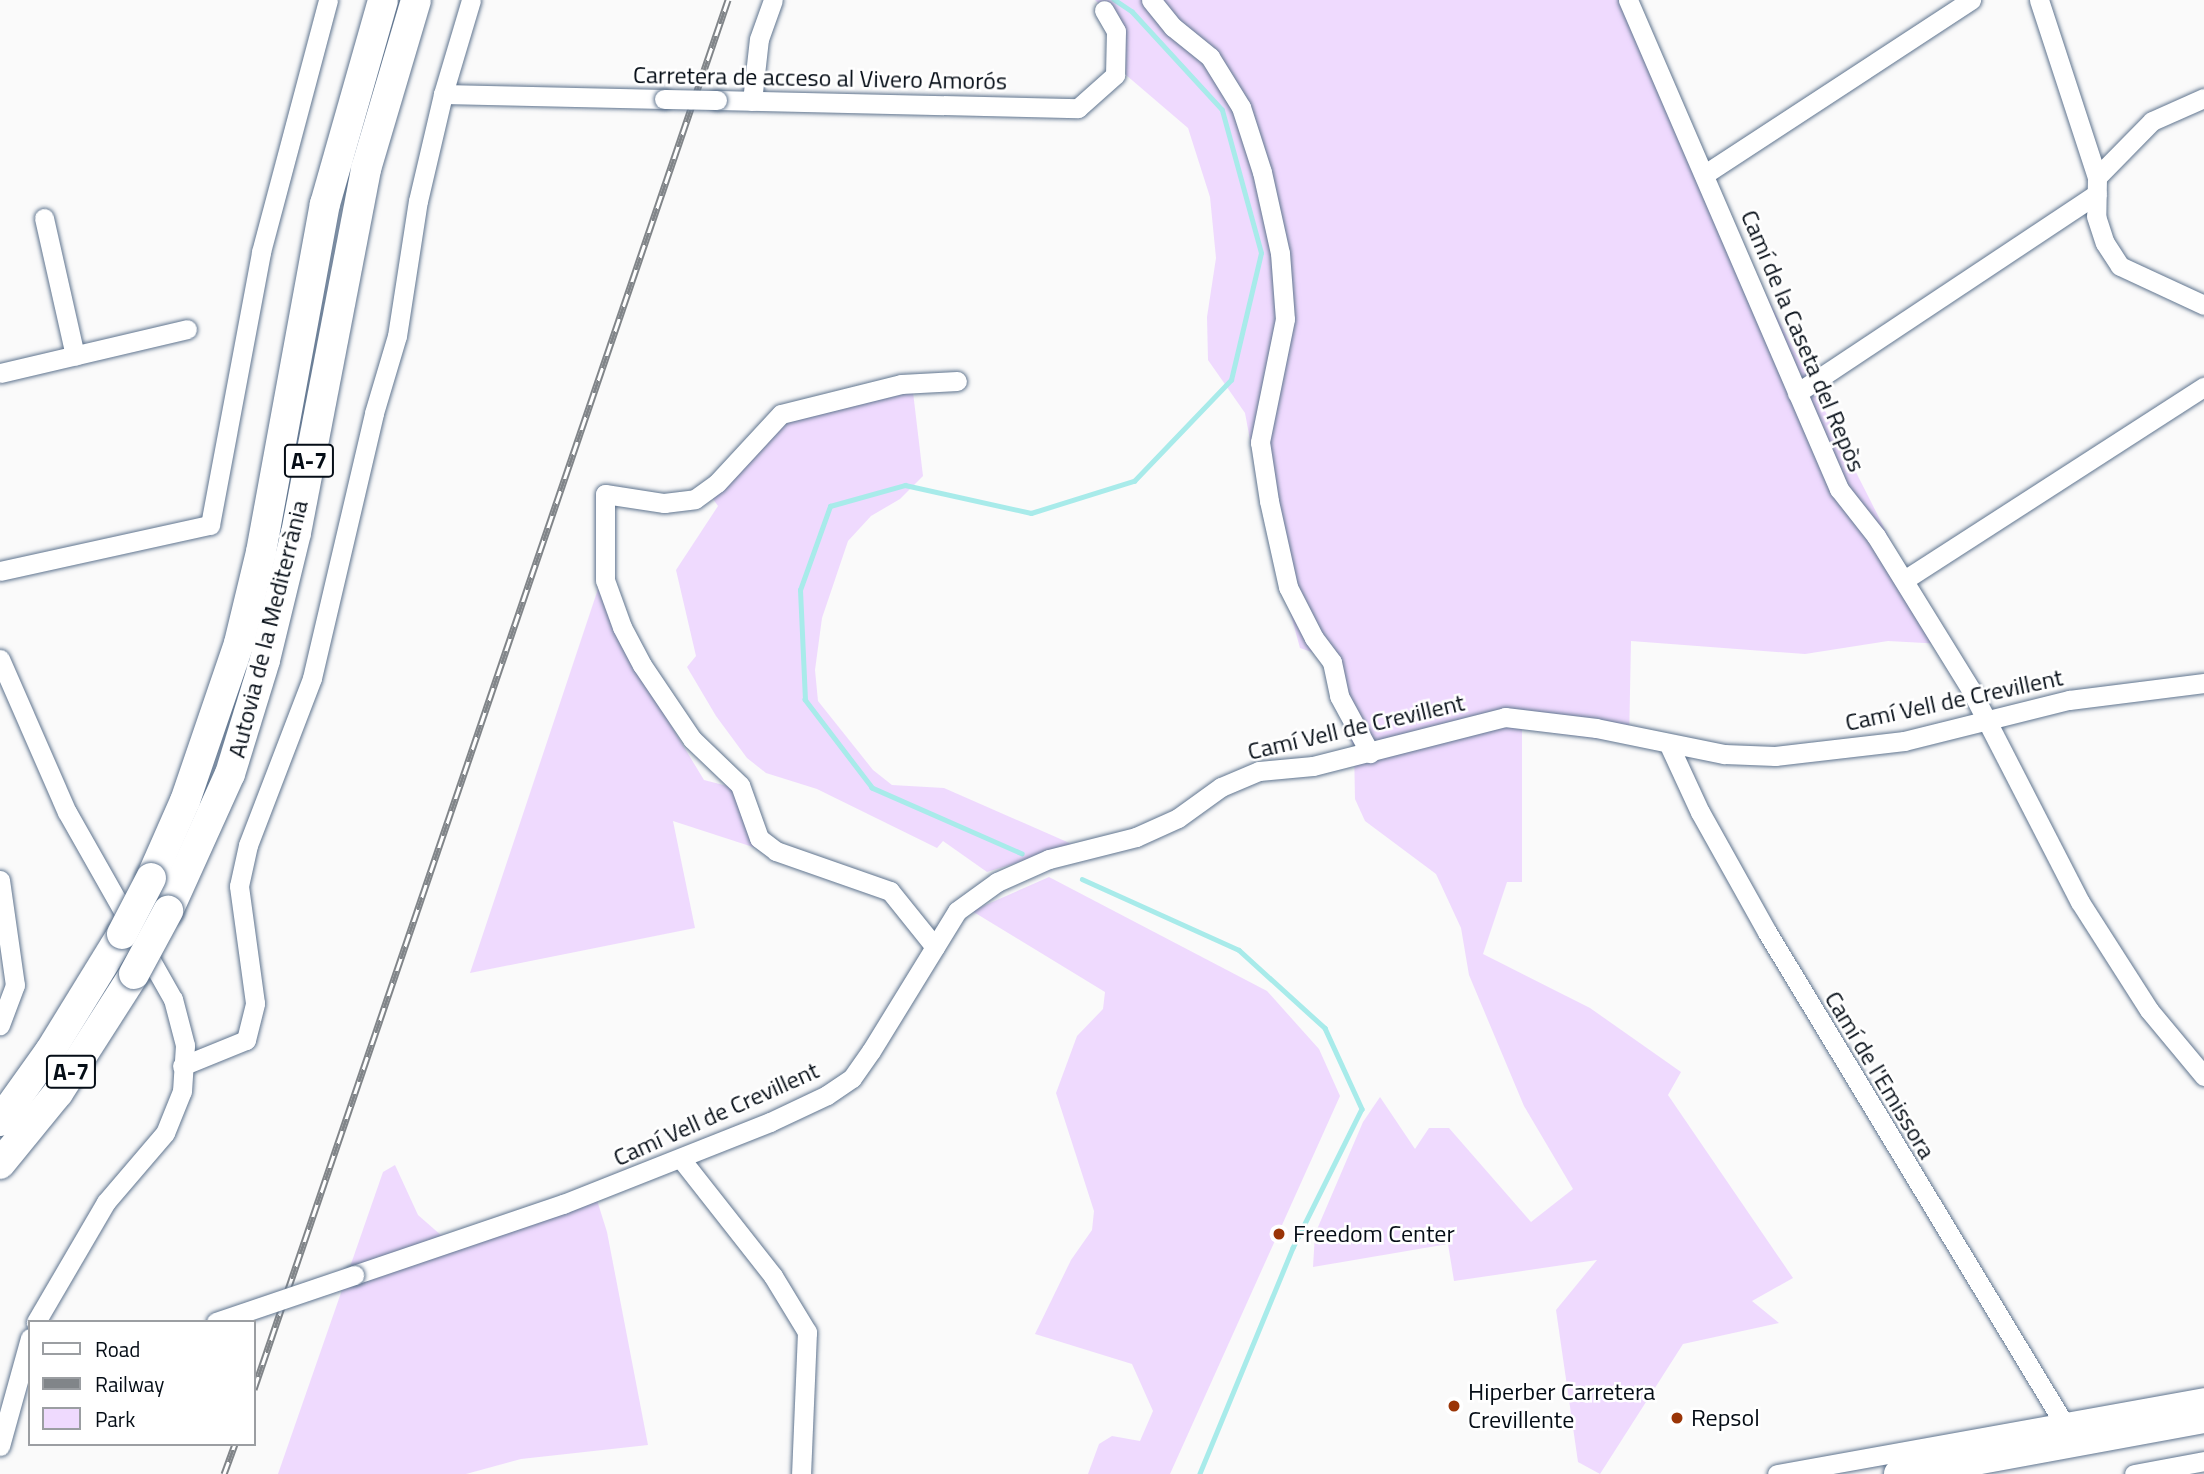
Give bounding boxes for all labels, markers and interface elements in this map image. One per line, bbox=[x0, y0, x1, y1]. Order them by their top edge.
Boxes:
street label: Carretera de acceso al Vivero Amorós bbox=[633, 60, 1007, 96]
street label: Camí de la Caseta del Repòs bbox=[1735, 206, 1871, 476]
road number: A-7 bbox=[283, 442, 335, 481]
street label: Autovia de la Mediterrània bbox=[222, 497, 314, 761]
street label: Camí Vell de Crevillent bbox=[1843, 663, 2065, 737]
street label: Camí Vell de Crevillent bbox=[1245, 688, 1467, 766]
street label: Camí de l'Emissora bbox=[1819, 986, 1941, 1164]
road number: A-7 bbox=[45, 1052, 97, 1092]
street label: Camí Vell de Crevillent bbox=[609, 1056, 823, 1172]
place label: Freedom Center bbox=[1293, 1220, 1455, 1248]
marker: Freedom Center bbox=[1271, 1226, 1287, 1242]
legend bbox=[28, 1320, 256, 1446]
text: Road bbox=[95, 1333, 140, 1365]
text: Railway bbox=[95, 1368, 164, 1400]
place label: Hiperber Carretera Crevillente bbox=[1468, 1378, 1655, 1434]
marker: Hiperber Carretera Crevillente bbox=[1446, 1398, 1462, 1414]
text: Park bbox=[95, 1403, 135, 1435]
place label: Repsol bbox=[1691, 1404, 1760, 1432]
marker: Repsol bbox=[1669, 1410, 1685, 1426]

